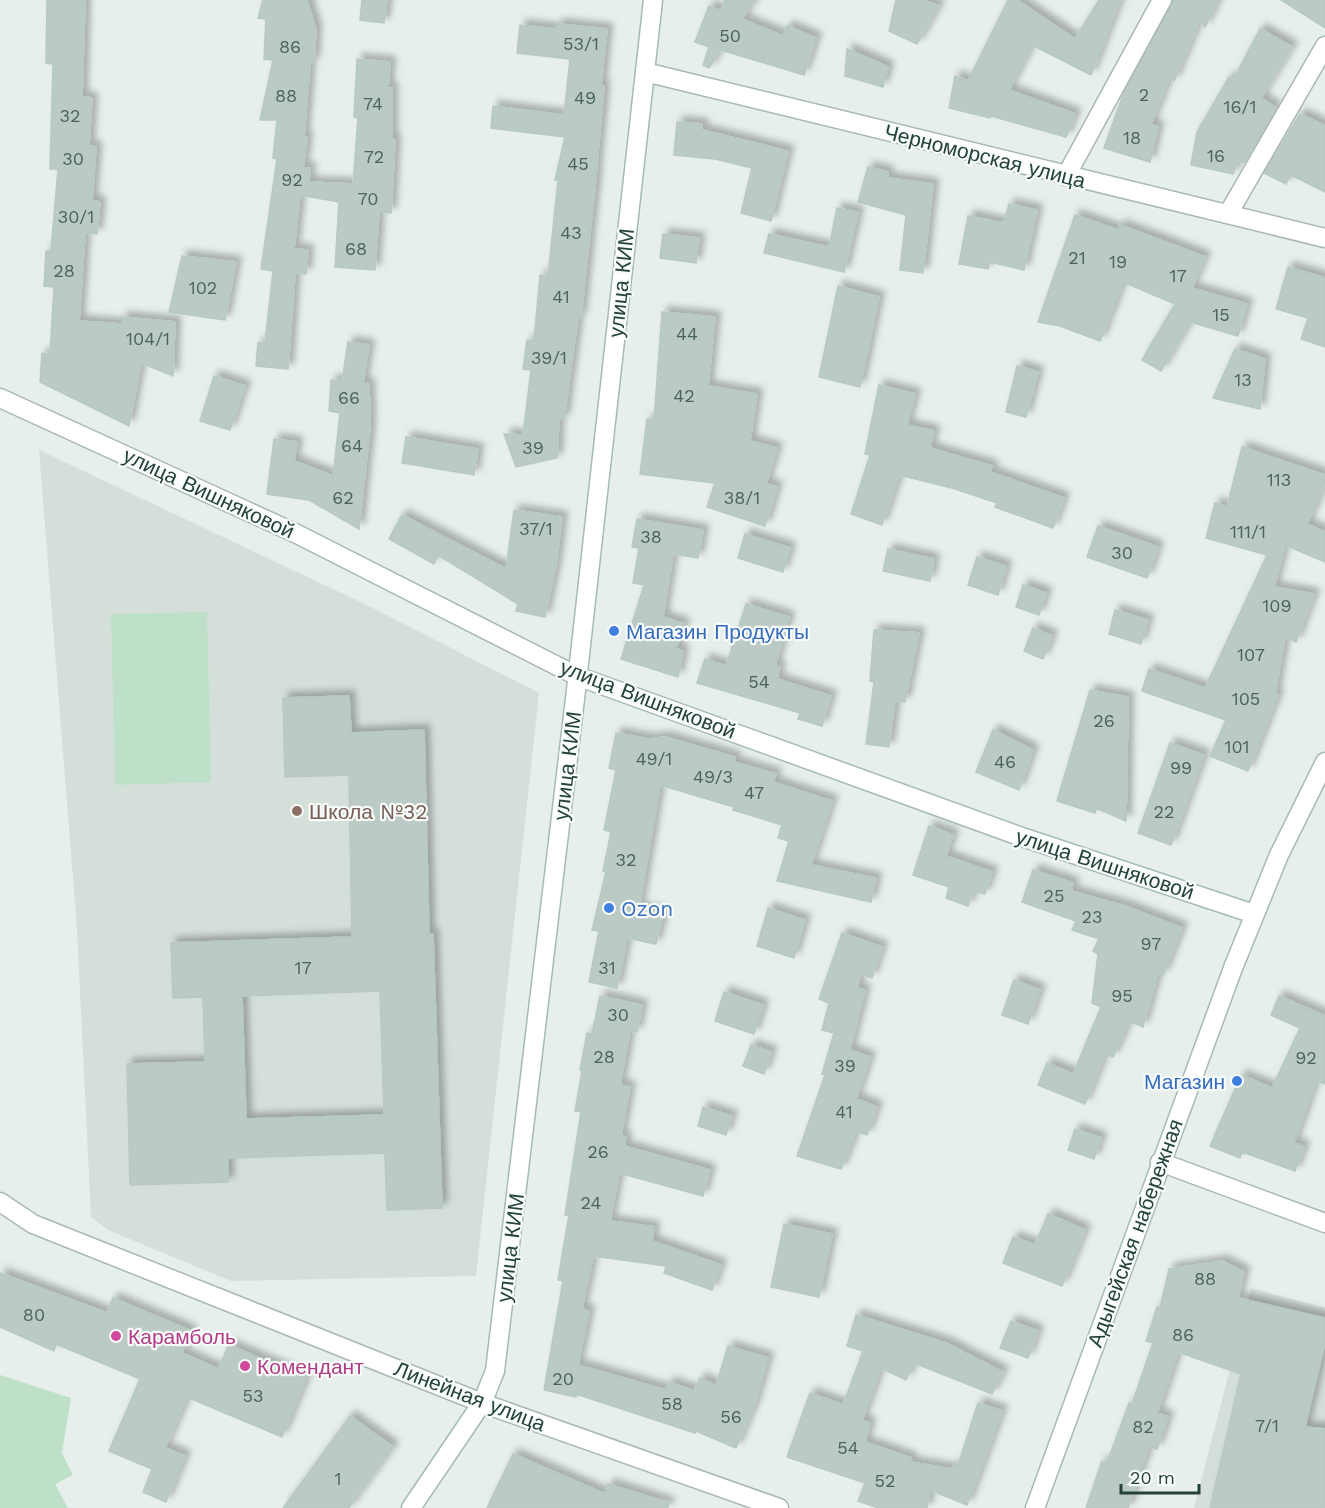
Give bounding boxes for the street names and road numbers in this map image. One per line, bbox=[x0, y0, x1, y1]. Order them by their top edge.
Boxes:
street label: Черноморская улица bbox=[882, 119, 1089, 193]
street label: улица КИМ bbox=[603, 227, 639, 339]
street label: улица Вишняковой bbox=[119, 442, 299, 544]
street label: улица Вишняковой bbox=[557, 654, 739, 744]
street label: улица КИМ bbox=[548, 710, 586, 822]
street label: улица Вишняковой bbox=[1013, 823, 1197, 905]
street label: Адыгейская набережная bbox=[1082, 1116, 1188, 1350]
street label: улица КИМ bbox=[491, 1192, 529, 1304]
street label: Линейная улица bbox=[391, 1356, 549, 1436]

